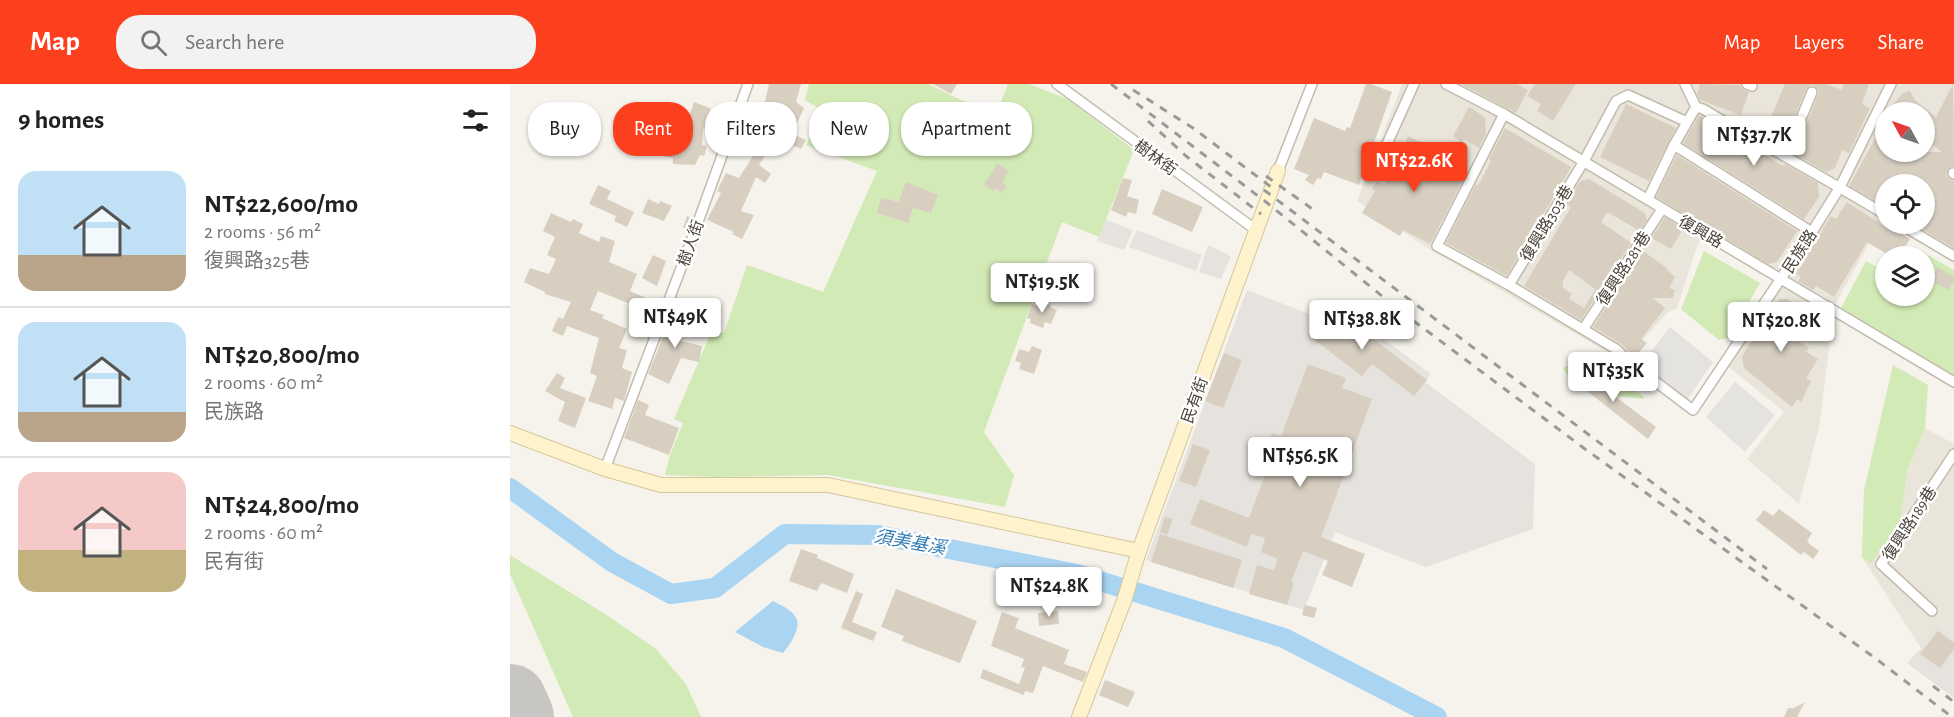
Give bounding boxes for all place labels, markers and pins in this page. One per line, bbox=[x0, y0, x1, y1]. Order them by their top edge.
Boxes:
pin: NT$37.7K bbox=[1692, 116, 1816, 167]
pin: NT$22.6K bbox=[1352, 142, 1476, 193]
pin: NT$19.5K bbox=[980, 263, 1104, 314]
pin: NT$49K bbox=[626, 298, 724, 349]
pin: NT$38.8K bbox=[1300, 300, 1424, 351]
pin: NT$20.8K bbox=[1719, 302, 1843, 353]
pin: NT$35K bbox=[1564, 352, 1662, 403]
pin: NT$56.5K bbox=[1238, 437, 1362, 488]
pin: NT$24.8K bbox=[987, 567, 1111, 618]

